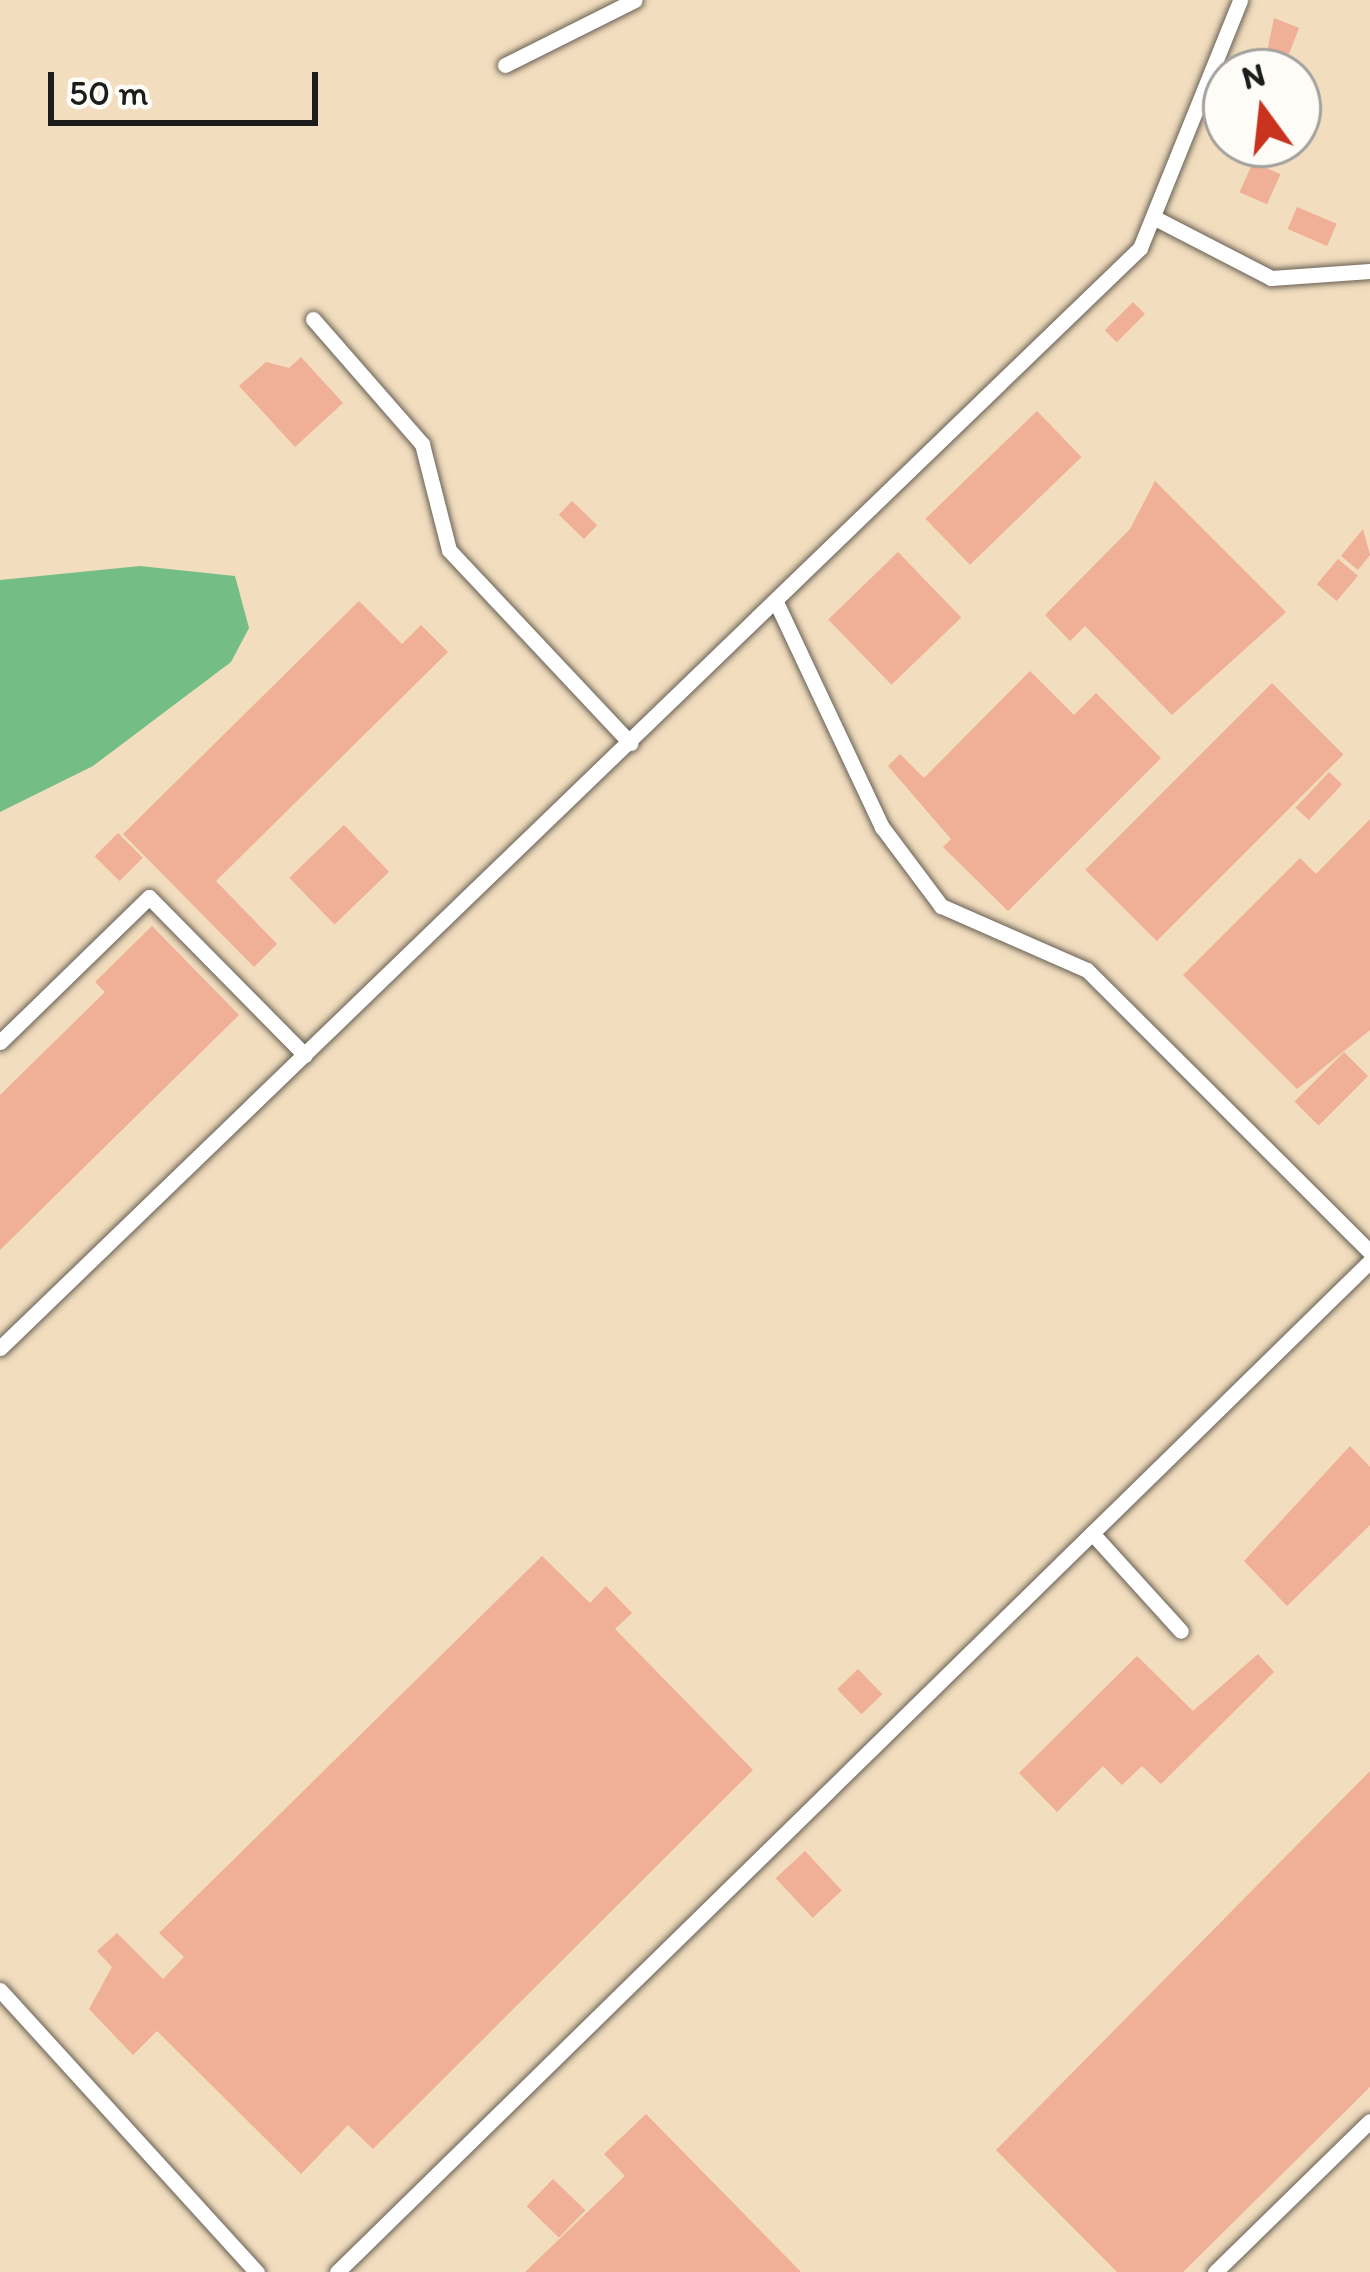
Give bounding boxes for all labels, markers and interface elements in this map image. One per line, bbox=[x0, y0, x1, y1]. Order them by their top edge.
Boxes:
scale bar bbox=[54, 48, 324, 122]
north arrow bbox=[1202, 48, 1322, 168]
text: N bbox=[1238, 54, 1269, 97]
text: 50 m bbox=[69, 71, 148, 114]

